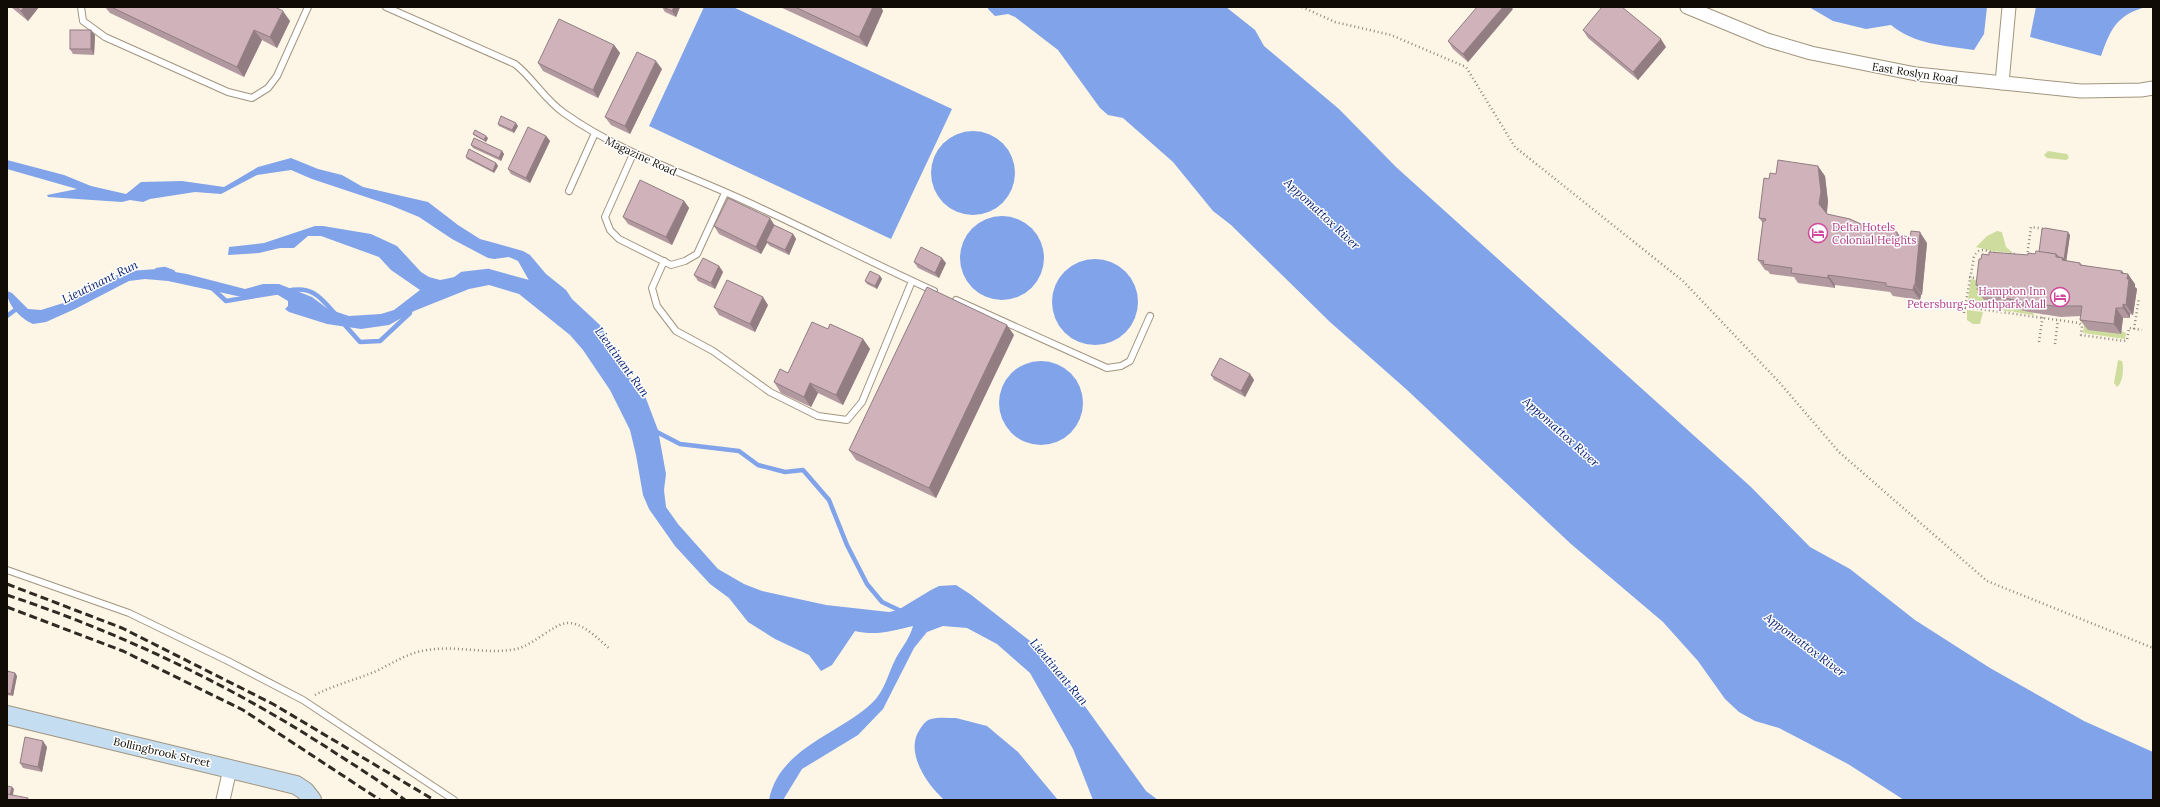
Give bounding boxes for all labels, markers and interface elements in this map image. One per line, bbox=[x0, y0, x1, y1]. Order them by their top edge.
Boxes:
street label: East Roslyn Road bbox=[1871, 59, 1959, 87]
street label: Magazine Road bbox=[603, 133, 679, 179]
water label: Appomattox River bbox=[1281, 174, 1364, 253]
place label: Delta Hotels Colonial Heights bbox=[1832, 220, 1916, 247]
hotel icon: Delta Hotels Colonial Heights bbox=[1807, 222, 1829, 244]
water label: Lieutinant Run bbox=[59, 256, 141, 306]
place label: Hampton Inn Petersburg-Southpark Mall bbox=[1907, 284, 2046, 311]
hotel icon: Hampton Inn Petersburg-Southpark Mall bbox=[2049, 286, 2071, 308]
water label: Lieutinant Run bbox=[592, 324, 653, 400]
water label: Appomattox River bbox=[1519, 393, 1603, 470]
water label: Appomattox River bbox=[1761, 609, 1849, 680]
water label: Lieutinant Run bbox=[1027, 635, 1092, 709]
street label: Bollingbrook Street bbox=[112, 734, 213, 770]

